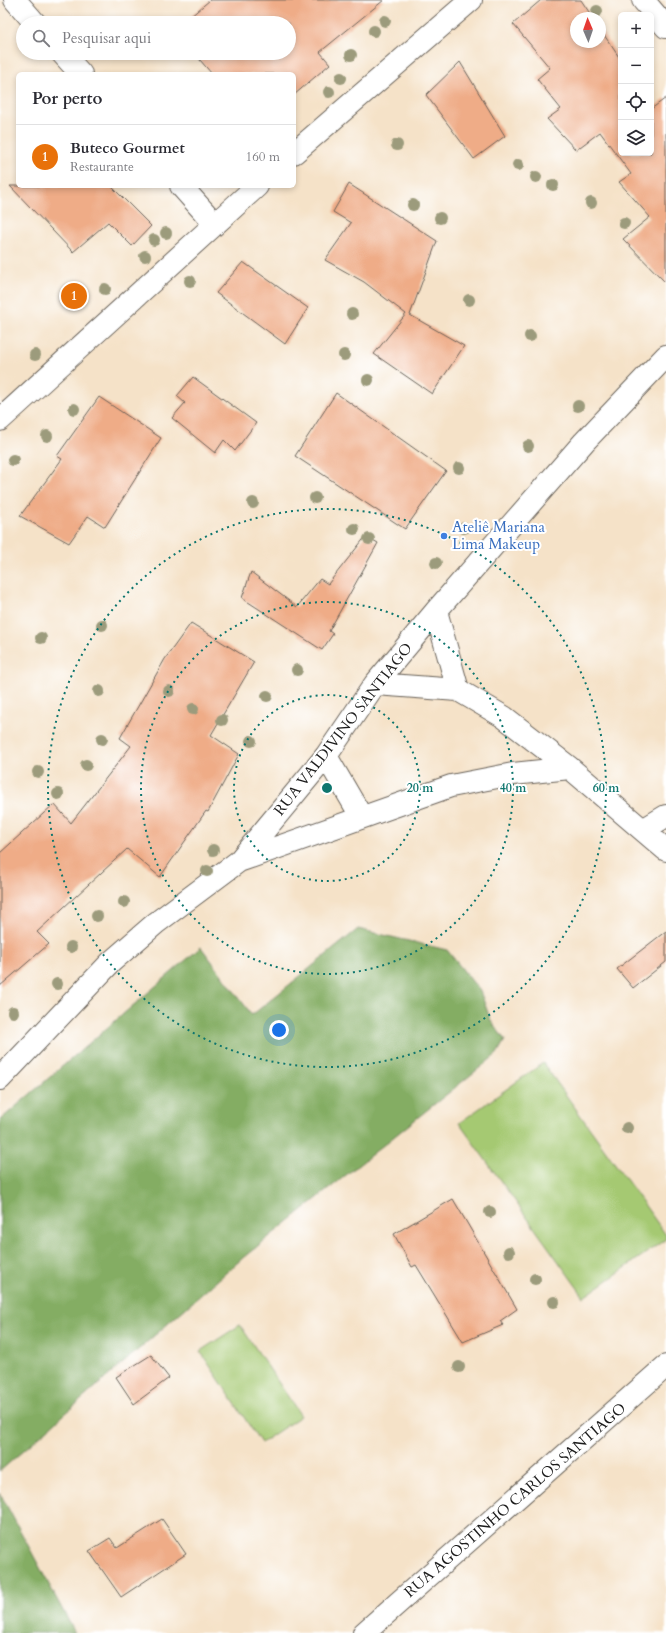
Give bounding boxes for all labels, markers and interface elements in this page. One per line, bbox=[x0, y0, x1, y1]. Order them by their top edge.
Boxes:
north arrow bbox=[570, 12, 606, 48]
map controls bbox=[618, 12, 654, 156]
button: + bbox=[618, 12, 654, 48]
search box bbox=[16, 16, 296, 60]
icon: search bbox=[30, 27, 52, 49]
text: Pesquisar aqui bbox=[62, 28, 151, 48]
button: − bbox=[618, 48, 654, 84]
button: locate bbox=[618, 84, 654, 120]
text: Por perto bbox=[32, 87, 102, 110]
button: layers bbox=[618, 120, 654, 156]
text: Buteco Gourmet bbox=[70, 138, 185, 158]
text: 1 bbox=[42, 148, 48, 166]
text: 160 m bbox=[246, 148, 280, 166]
text: Restaurante bbox=[70, 158, 134, 176]
pin: 1 bbox=[61, 281, 87, 311]
place label: Ateliê Mariana Lima Makeup bbox=[452, 517, 545, 554]
marker: Ateliê Mariana Lima Makeup bbox=[439, 531, 449, 541]
street label: RUA VALDIVINO SANTIAGO bbox=[269, 639, 417, 819]
text: 20 m bbox=[407, 780, 434, 796]
text: 40 m bbox=[500, 780, 527, 796]
text: 60 m bbox=[593, 780, 620, 796]
centre of rings bbox=[320, 781, 334, 795]
your location bbox=[269, 1020, 289, 1040]
street label: RUA AGOSTINHO CARLOS SANTIAGO bbox=[400, 1398, 630, 1602]

